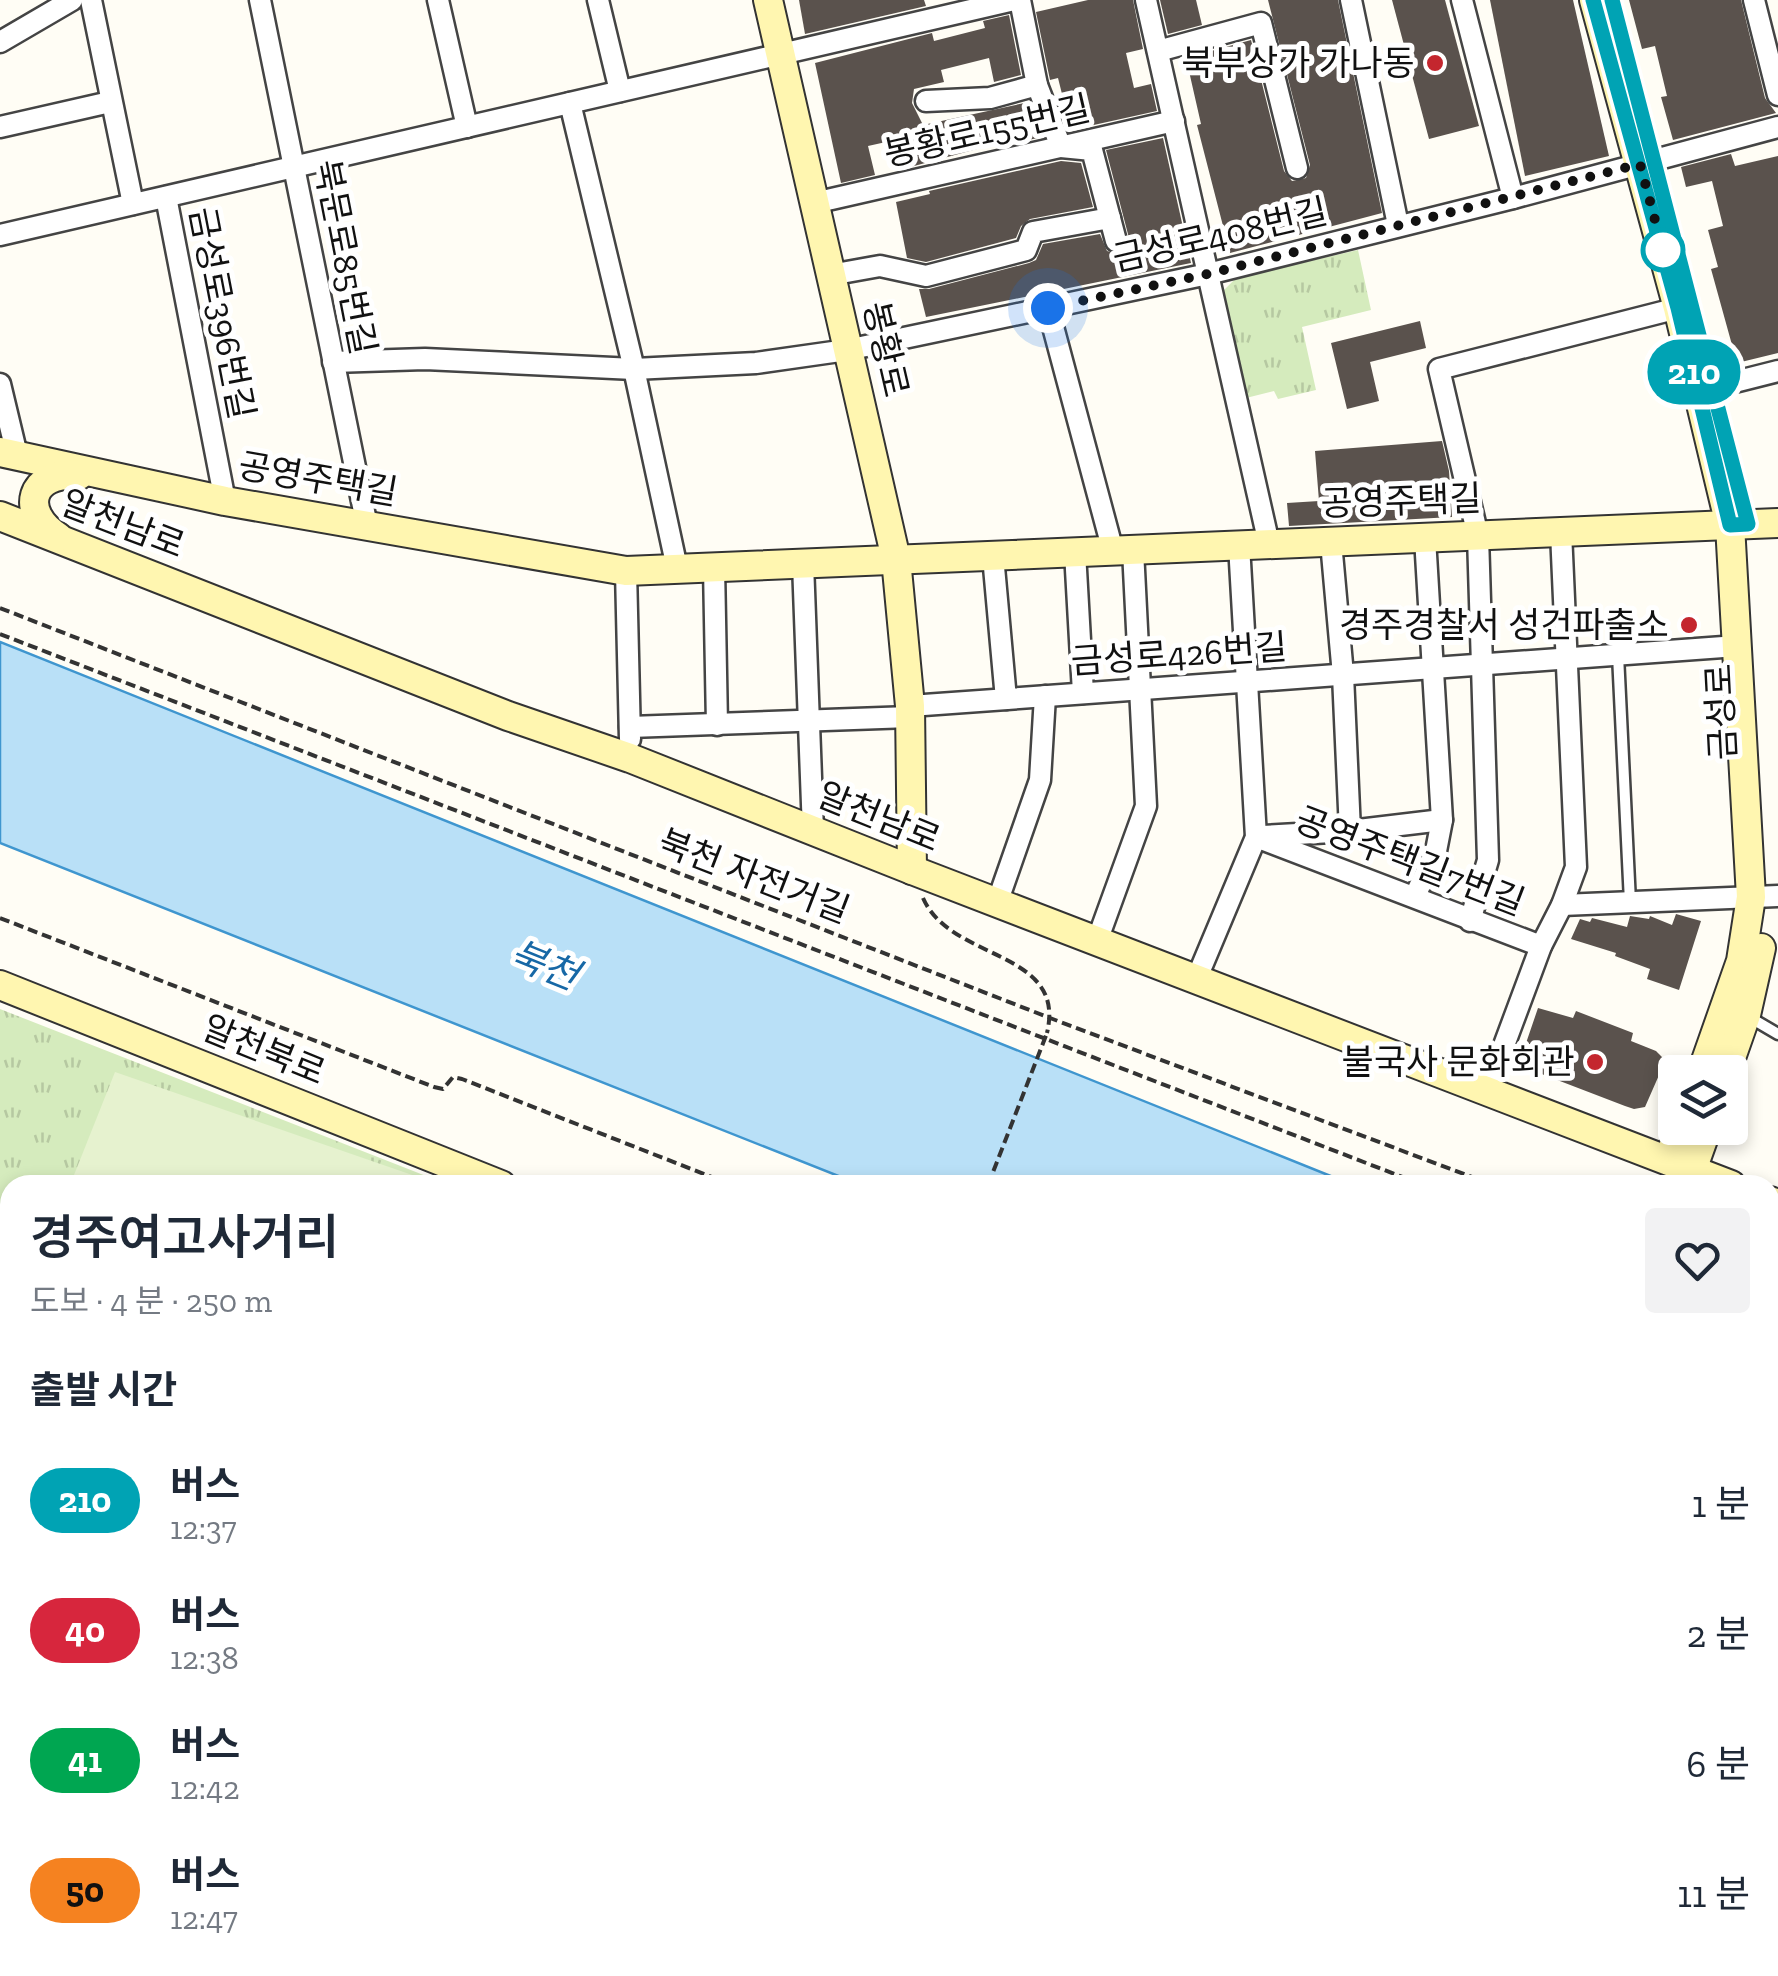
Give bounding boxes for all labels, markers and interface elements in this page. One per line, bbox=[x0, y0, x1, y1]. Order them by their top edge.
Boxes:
place label: 북부상가 가나동 bbox=[1182, 42, 1415, 84]
marker: 북부상가 가나동 bbox=[1424, 52, 1446, 74]
street label: 봉황로155번길 bbox=[880, 87, 1094, 175]
street label: 북문로85번길 bbox=[306, 156, 384, 358]
street label: 금성로408번길 bbox=[1109, 190, 1331, 280]
street label: 금성로396번길 bbox=[181, 203, 263, 423]
unlabelled marker bbox=[1642, 229, 1684, 271]
your location bbox=[1023, 283, 1073, 333]
street label: 봉황로 bbox=[855, 297, 917, 401]
line badge: 210 bbox=[1636, 340, 1752, 404]
text: 210 bbox=[1667, 351, 1721, 393]
street label: 공영주택길 bbox=[235, 444, 401, 514]
street label: 공영주택길 bbox=[1320, 477, 1482, 525]
street label: 알천남로 bbox=[55, 481, 191, 567]
place label: 경주경찰서 성건파출소 bbox=[1339, 604, 1669, 646]
marker: 경주경찰서 성건파출소 bbox=[1678, 614, 1700, 636]
street label: 금성로426번길 bbox=[1070, 626, 1288, 682]
street label: 금성로 bbox=[1698, 663, 1744, 761]
street label: 알천남로 bbox=[811, 773, 947, 861]
street label: 공영주택길7번길 bbox=[1290, 798, 1530, 924]
street label: 북천 자전거길 bbox=[653, 820, 855, 932]
water label: 북천 bbox=[503, 931, 589, 1001]
street label: 알천북로 bbox=[196, 1006, 332, 1094]
place label: 불국사 문화회관 bbox=[1342, 1041, 1575, 1083]
marker: 불국사 문화회관 bbox=[1584, 1051, 1606, 1073]
map controls bbox=[1658, 1055, 1748, 1145]
button: layers bbox=[1658, 1055, 1748, 1145]
button: heart bbox=[1645, 1208, 1750, 1313]
text: 경주여고사거리 bbox=[30, 1209, 339, 1266]
text: 도보 · 4 분 · 250 m bbox=[30, 1282, 272, 1320]
text: 출발 시간 bbox=[30, 1367, 177, 1413]
text: 버스 bbox=[170, 1462, 240, 1508]
text: 210 bbox=[58, 1479, 112, 1521]
text: 1 분 bbox=[1692, 1481, 1750, 1527]
text: 12:37 bbox=[170, 1509, 237, 1547]
text: 버스 bbox=[170, 1592, 240, 1638]
text: 40 bbox=[65, 1609, 105, 1651]
text: 2 분 bbox=[1687, 1611, 1750, 1657]
text: 12:38 bbox=[170, 1639, 239, 1677]
text: 버스 bbox=[170, 1722, 240, 1768]
text: 41 bbox=[68, 1739, 102, 1781]
text: 6 분 bbox=[1686, 1741, 1750, 1787]
text: 12:42 bbox=[170, 1769, 240, 1807]
text: 버스 bbox=[170, 1852, 240, 1898]
text: 50 bbox=[66, 1869, 104, 1911]
text: 11 분 bbox=[1677, 1871, 1750, 1917]
text: 12:47 bbox=[170, 1899, 238, 1937]

